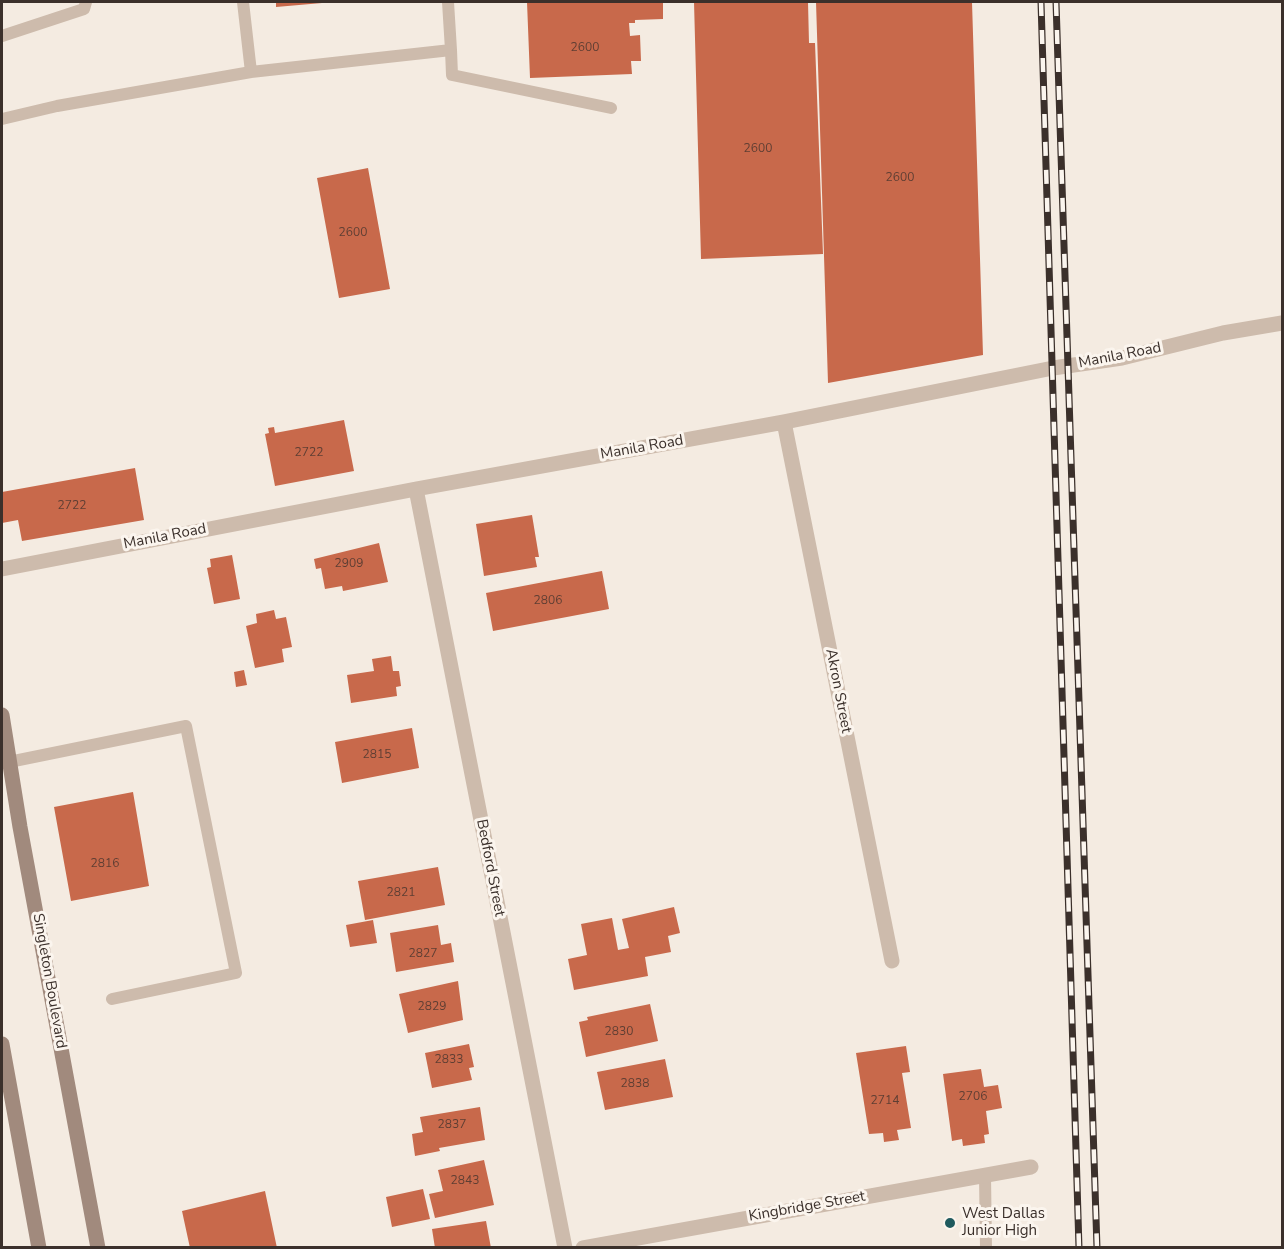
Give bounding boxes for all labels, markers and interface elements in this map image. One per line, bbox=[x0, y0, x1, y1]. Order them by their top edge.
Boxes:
house number: 2600 bbox=[571, 41, 599, 55]
house number: 2600 bbox=[744, 142, 772, 156]
house number: 2600 bbox=[886, 171, 914, 185]
house number: 2600 bbox=[339, 226, 367, 240]
street label: Manila Road bbox=[1077, 339, 1163, 373]
street label: Manila Road bbox=[599, 432, 685, 464]
house number: 2722 bbox=[295, 446, 323, 460]
house number: 2722 bbox=[58, 499, 86, 513]
street label: Manila Road bbox=[122, 520, 208, 554]
house number: 2909 bbox=[335, 557, 363, 571]
house number: 2806 bbox=[534, 594, 562, 608]
street label: Akron Street bbox=[821, 647, 855, 735]
house number: 2815 bbox=[363, 748, 391, 762]
street label: Bedford Street bbox=[472, 818, 508, 918]
house number: 2816 bbox=[91, 857, 119, 871]
house number: 2821 bbox=[387, 886, 415, 900]
street label: Singleton Boulevard bbox=[28, 912, 70, 1050]
house number: 2827 bbox=[409, 947, 437, 961]
house number: 2829 bbox=[418, 1000, 446, 1014]
house number: 2830 bbox=[605, 1025, 633, 1039]
house number: 2833 bbox=[435, 1053, 463, 1067]
house number: 2838 bbox=[621, 1077, 649, 1091]
house number: 2706 bbox=[959, 1090, 987, 1104]
house number: 2714 bbox=[871, 1094, 899, 1108]
house number: 2837 bbox=[438, 1118, 466, 1132]
house number: 2843 bbox=[451, 1174, 479, 1188]
street label: Kingbridge Street bbox=[747, 1188, 867, 1226]
place label: West Dallas Junior High bbox=[962, 1205, 1045, 1240]
marker: West Dallas Junior High bbox=[943, 1216, 957, 1230]

